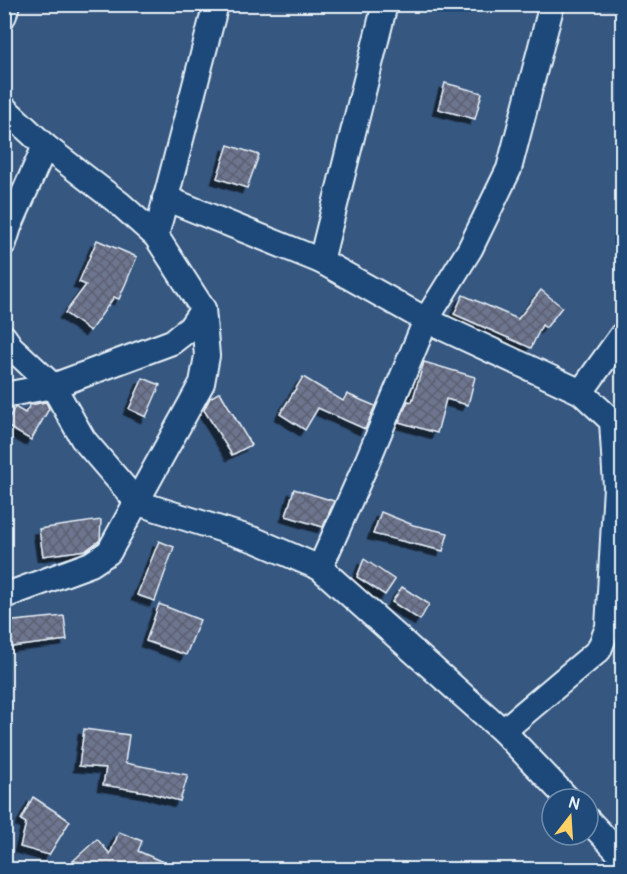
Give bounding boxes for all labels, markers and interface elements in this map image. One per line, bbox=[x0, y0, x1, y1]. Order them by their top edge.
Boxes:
north arrow bbox=[540, 787, 600, 847]
text: N bbox=[566, 792, 582, 815]

